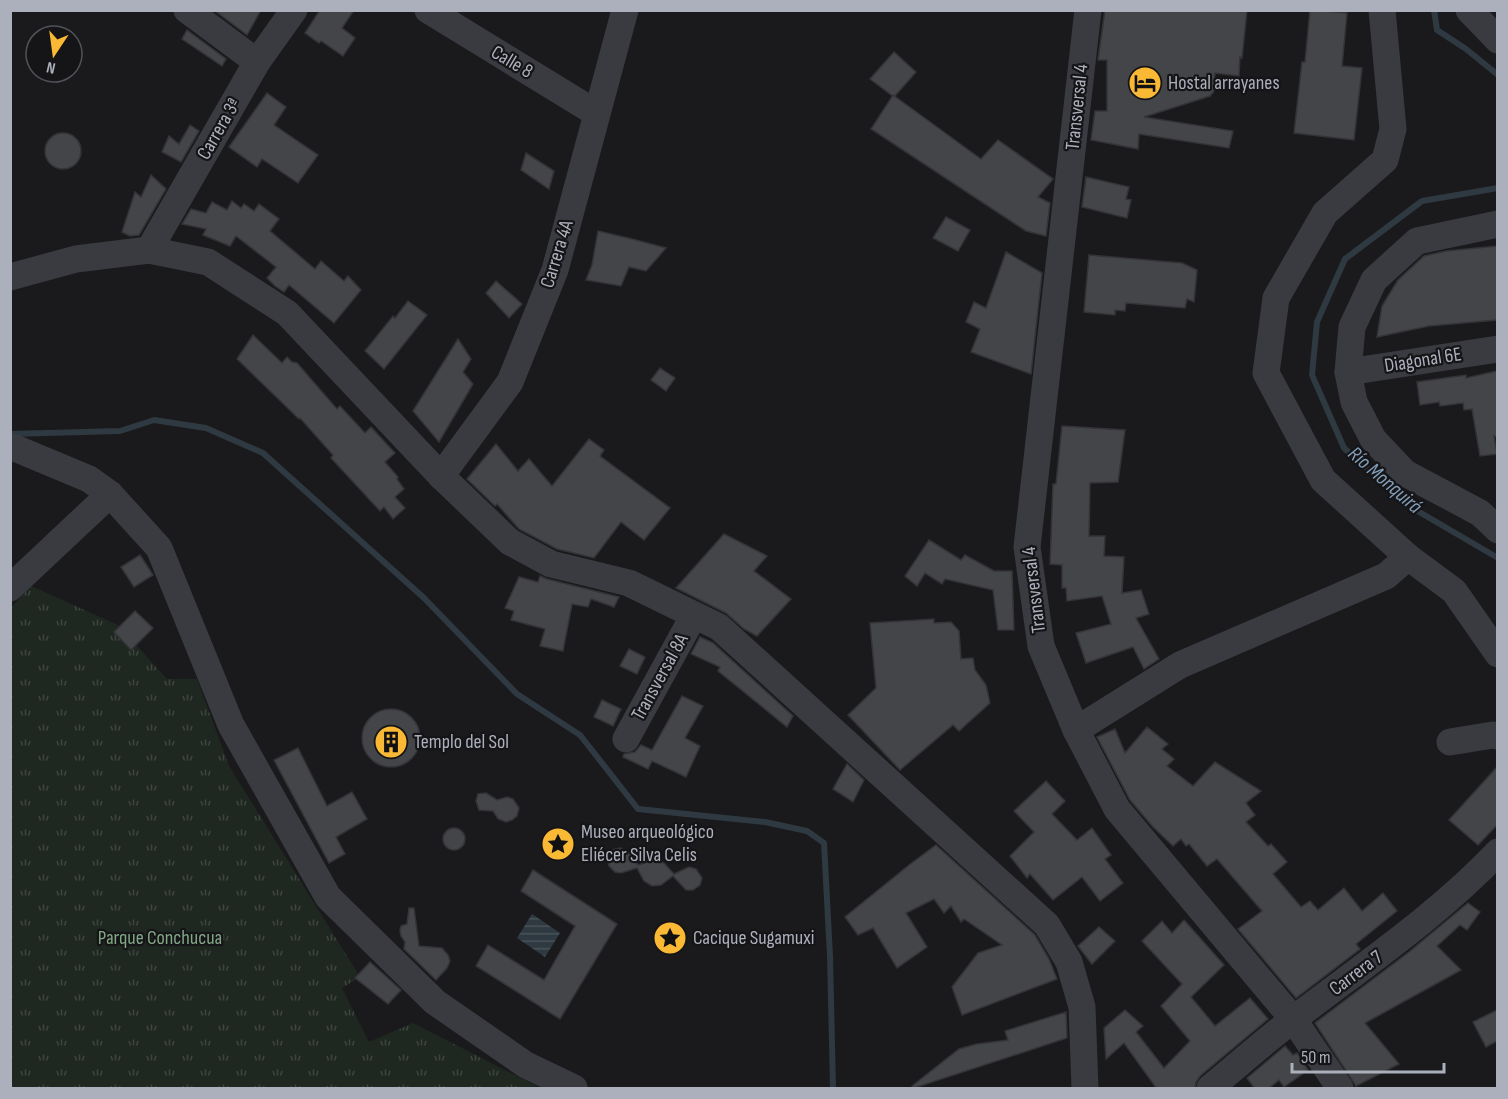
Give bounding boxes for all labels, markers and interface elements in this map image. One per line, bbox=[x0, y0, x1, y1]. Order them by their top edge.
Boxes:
north arrow bbox=[24, 24, 84, 84]
street label: Calle 8 bbox=[487, 40, 537, 84]
text: N bbox=[45, 57, 57, 77]
street label: Transversal 4 bbox=[1061, 63, 1093, 151]
hotel icon: Hostal arrayanes bbox=[1127, 65, 1163, 101]
place label: Hostal arrayanes bbox=[1168, 71, 1280, 95]
street label: Carrera 3ª bbox=[192, 94, 246, 164]
street label: Carrera 4A bbox=[535, 217, 579, 291]
street label: Diagonal 6E bbox=[1383, 342, 1463, 378]
water label: Río Monquirá bbox=[1343, 441, 1427, 519]
street label: Transversal 4 bbox=[1017, 546, 1051, 634]
street label: Transversal 8A bbox=[626, 629, 694, 725]
building icon: Templo del Sol bbox=[373, 724, 409, 760]
place label: Templo del Sol bbox=[414, 730, 509, 754]
place label: Museo arqueológico Eliécer Silva Celis bbox=[581, 820, 714, 867]
place icon: Museo arqueológico Eliécer Silva Celis bbox=[540, 826, 576, 862]
place icon: Cacique Sugamuxi bbox=[652, 920, 688, 956]
park label: Parque Conchucua bbox=[98, 926, 222, 950]
place label: Cacique Sugamuxi bbox=[693, 926, 814, 950]
street label: Carrera 7 bbox=[1325, 945, 1387, 1001]
scale bar bbox=[1292, 1036, 1444, 1074]
text: 50 m bbox=[1301, 1047, 1331, 1068]

